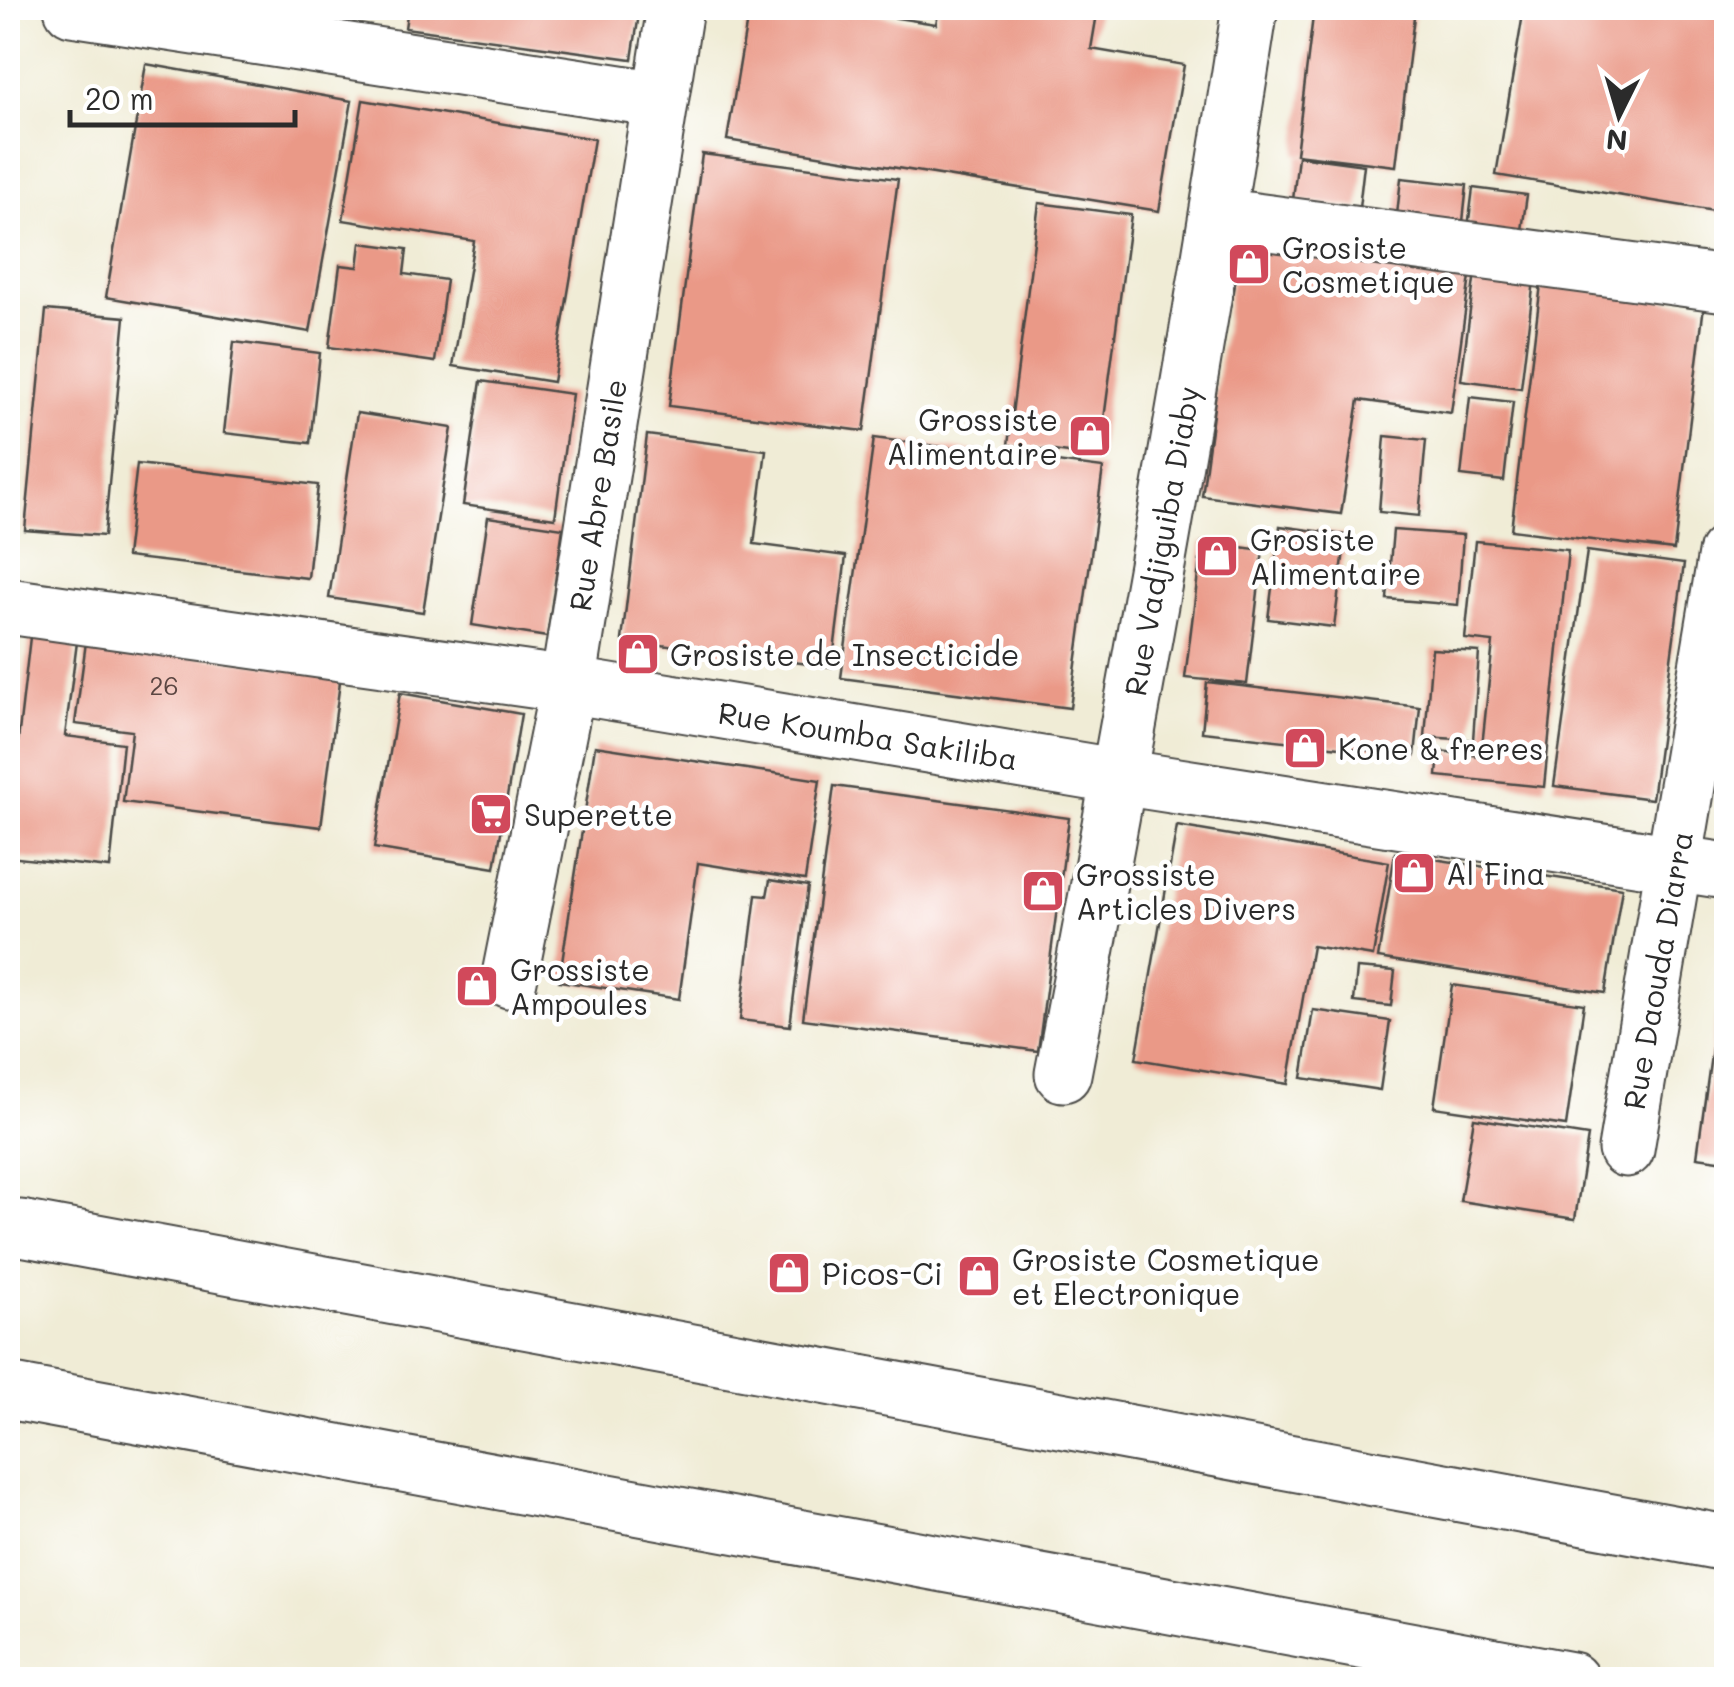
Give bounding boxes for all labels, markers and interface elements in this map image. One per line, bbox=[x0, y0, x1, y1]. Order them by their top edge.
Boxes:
scale bar bbox=[70, 65, 295, 127]
north arrow bbox=[1569, 65, 1669, 165]
text: 20 m bbox=[85, 78, 154, 118]
text: N bbox=[1605, 122, 1629, 160]
place label: Grosiste Cosmetique bbox=[1282, 227, 1455, 301]
shop icon: Grosiste Cosmetique bbox=[1226, 241, 1272, 287]
street label: Rue Abre Basile bbox=[559, 376, 635, 614]
street label: Rue Vadjiguiba Diaby bbox=[1114, 383, 1208, 699]
place label: Grossiste Alimentaire bbox=[887, 399, 1058, 473]
shop icon: Grossiste Alimentaire bbox=[1067, 413, 1113, 459]
place label: Grosiste Alimentaire bbox=[1250, 519, 1421, 593]
shop icon: Grosiste Alimentaire bbox=[1194, 533, 1240, 579]
shop icon: Grosiste de Insecticide bbox=[615, 631, 661, 677]
place label: Grosiste de Insecticide bbox=[670, 634, 1019, 674]
house number: 26 bbox=[149, 669, 179, 701]
street label: Rue Koumba Sakiliba bbox=[715, 692, 1021, 778]
shop icon: Kone & freres bbox=[1282, 725, 1328, 771]
place label: Kone & freres bbox=[1338, 728, 1544, 768]
supermarket icon: Superette bbox=[468, 791, 514, 837]
place label: Superette bbox=[524, 794, 673, 834]
street label: Rue Daouda Diarra bbox=[1613, 828, 1701, 1112]
shop icon: Al Fina bbox=[1391, 850, 1437, 896]
place label: Al Fina bbox=[1446, 853, 1545, 893]
place label: Grossiste Articles Divers bbox=[1076, 854, 1296, 928]
shop icon: Grossiste Articles Divers bbox=[1020, 868, 1066, 914]
place label: Grossiste Ampoules bbox=[510, 949, 650, 1023]
shop icon: Grossiste Ampoules bbox=[454, 963, 500, 1009]
place label: Grosiste Cosmetique et Electronique bbox=[1012, 1239, 1320, 1313]
shop icon: Picos-Ci bbox=[766, 1250, 812, 1296]
place label: Picos-Ci bbox=[822, 1253, 943, 1293]
shop icon: Grosiste Cosmetique et Electronique bbox=[956, 1253, 1002, 1299]

